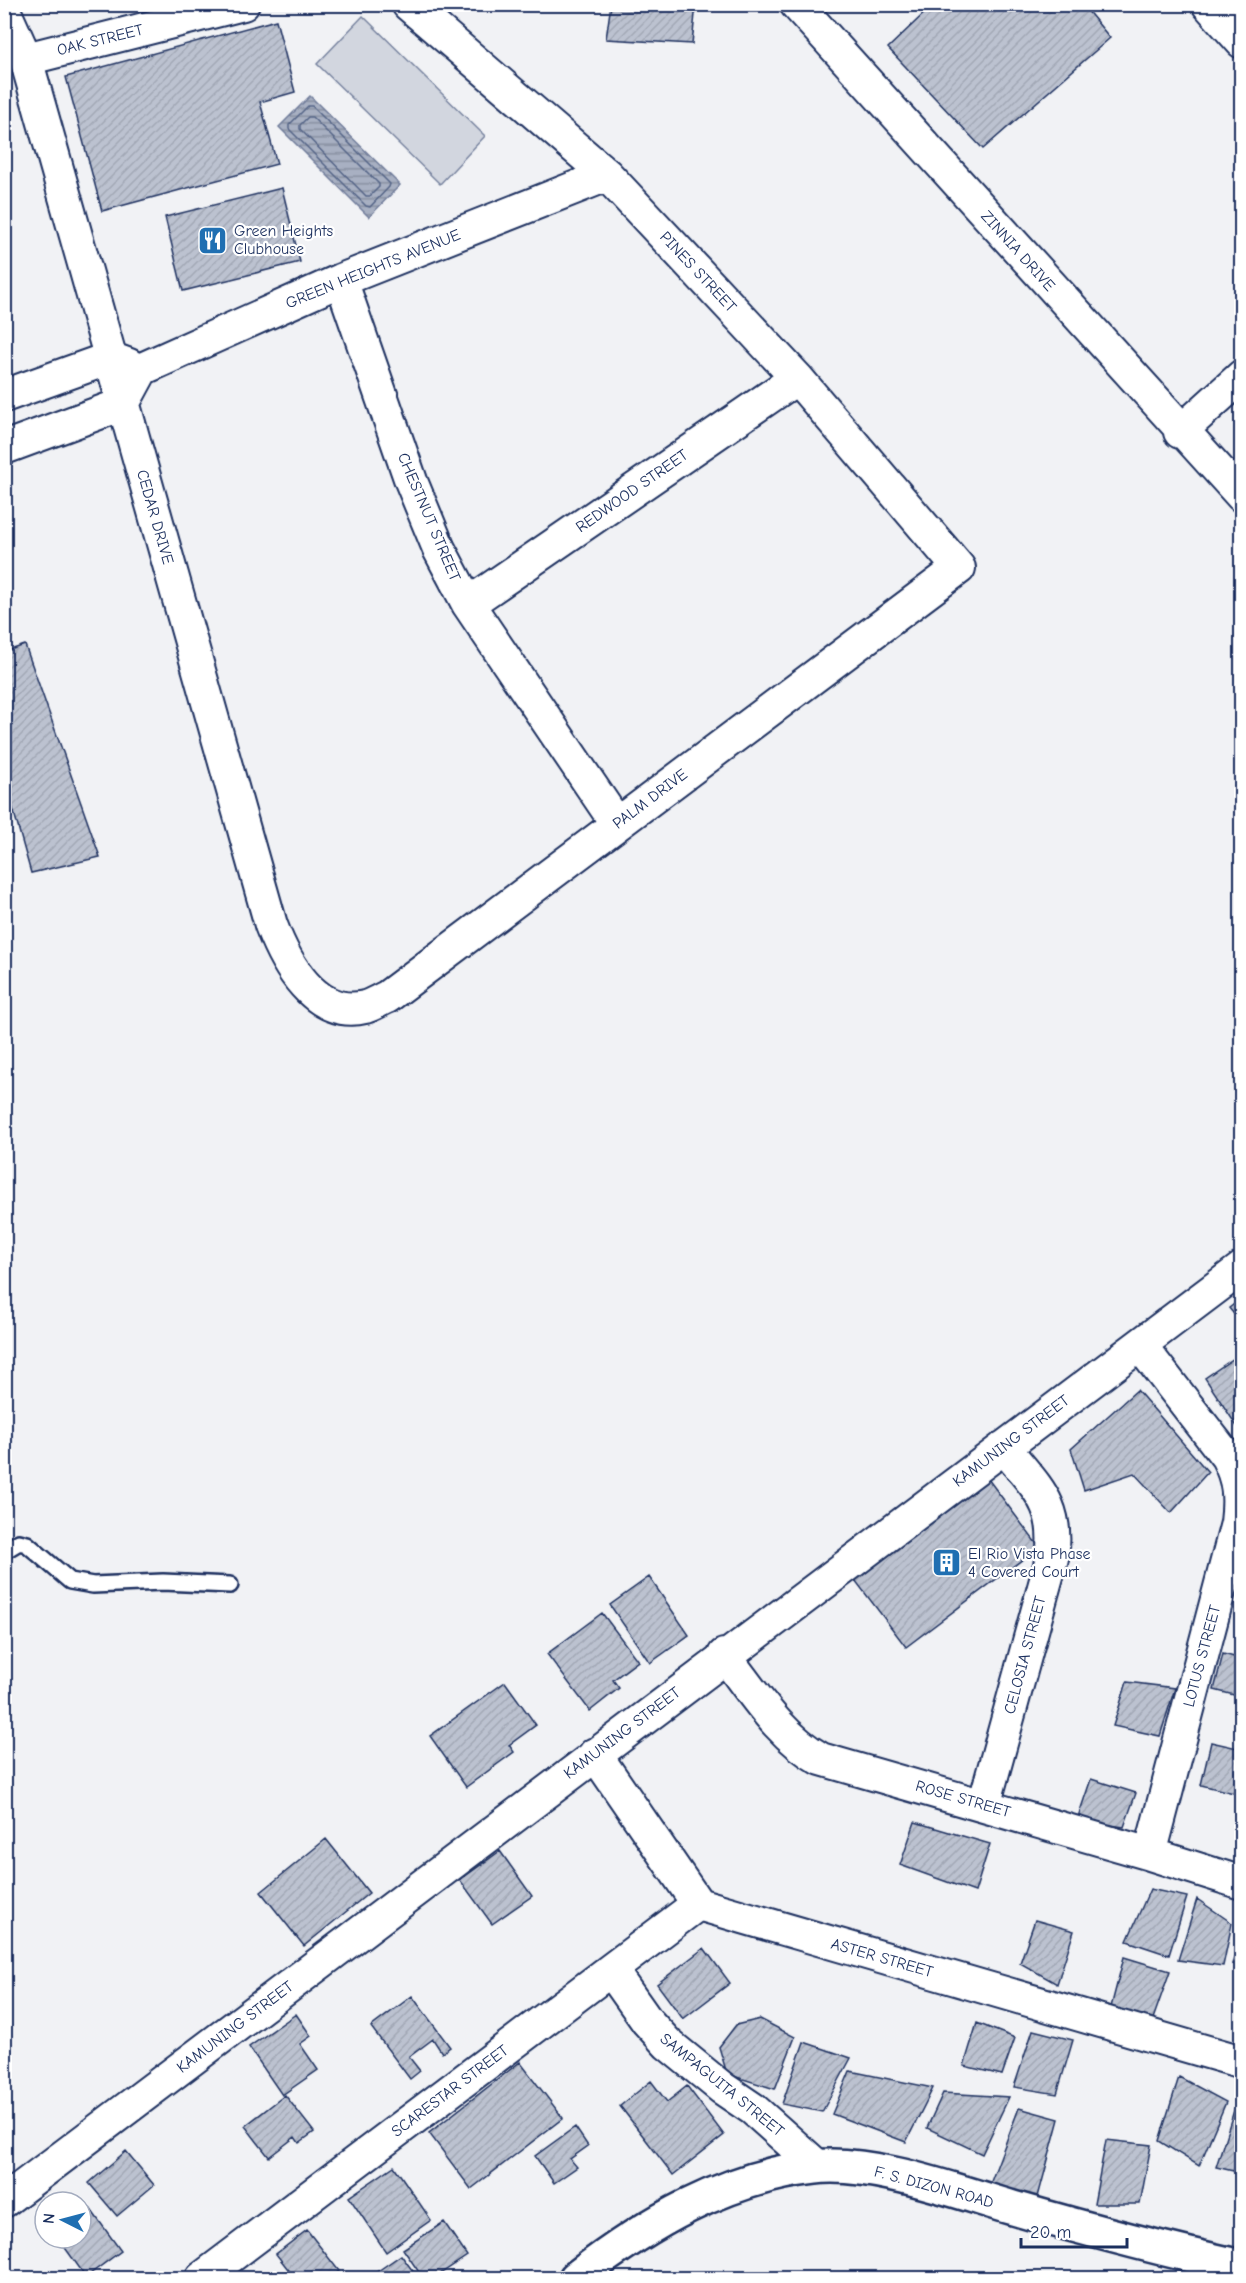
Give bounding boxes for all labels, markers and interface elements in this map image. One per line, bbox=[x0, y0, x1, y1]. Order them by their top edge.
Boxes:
street label: OAK STREET bbox=[55, 20, 146, 59]
street label: ZINNIA DRIVE bbox=[977, 207, 1059, 295]
place label: Green Heights Clubhouse bbox=[234, 222, 334, 258]
restaurant icon: Green Heights Clubhouse bbox=[197, 224, 229, 256]
street label: GREEN HEIGHTS AVENUE bbox=[283, 226, 463, 312]
street label: PINES STREET bbox=[656, 228, 740, 317]
street label: REDWOOD STREET bbox=[573, 445, 692, 536]
street label: CHESTNUT STREET bbox=[394, 450, 464, 585]
street label: CEDAR DRIVE bbox=[133, 468, 177, 567]
street label: PALM DRIVE bbox=[609, 765, 691, 833]
street label: KAMUNING STREET bbox=[949, 1391, 1073, 1491]
place label: El Rio Vista Phase 4 Covered Court bbox=[968, 1545, 1090, 1581]
building icon: El Rio Vista Phase 4 Covered Court bbox=[931, 1547, 963, 1579]
street label: CELOSIA STREET bbox=[1001, 1593, 1050, 1716]
street label: LOTUS STREET bbox=[1180, 1602, 1224, 1709]
street label: KAMUNING STREET bbox=[560, 1683, 684, 1783]
street label: ROSE STREET bbox=[913, 1777, 1013, 1821]
street label: ASTER STREET bbox=[829, 1935, 936, 1981]
street label: KAMUNING STREET bbox=[173, 1977, 297, 2077]
street label: SAMPAGUITA STREET bbox=[657, 2030, 788, 2141]
street label: SCARESTAR STREET bbox=[388, 2041, 512, 2141]
street label: F. S. DIZON ROAD bbox=[872, 2162, 996, 2212]
north arrow bbox=[33, 2190, 93, 2250]
scale bar bbox=[1021, 2211, 1128, 2249]
text: N bbox=[40, 2212, 59, 2225]
text: 20 m bbox=[1030, 2222, 1071, 2243]

